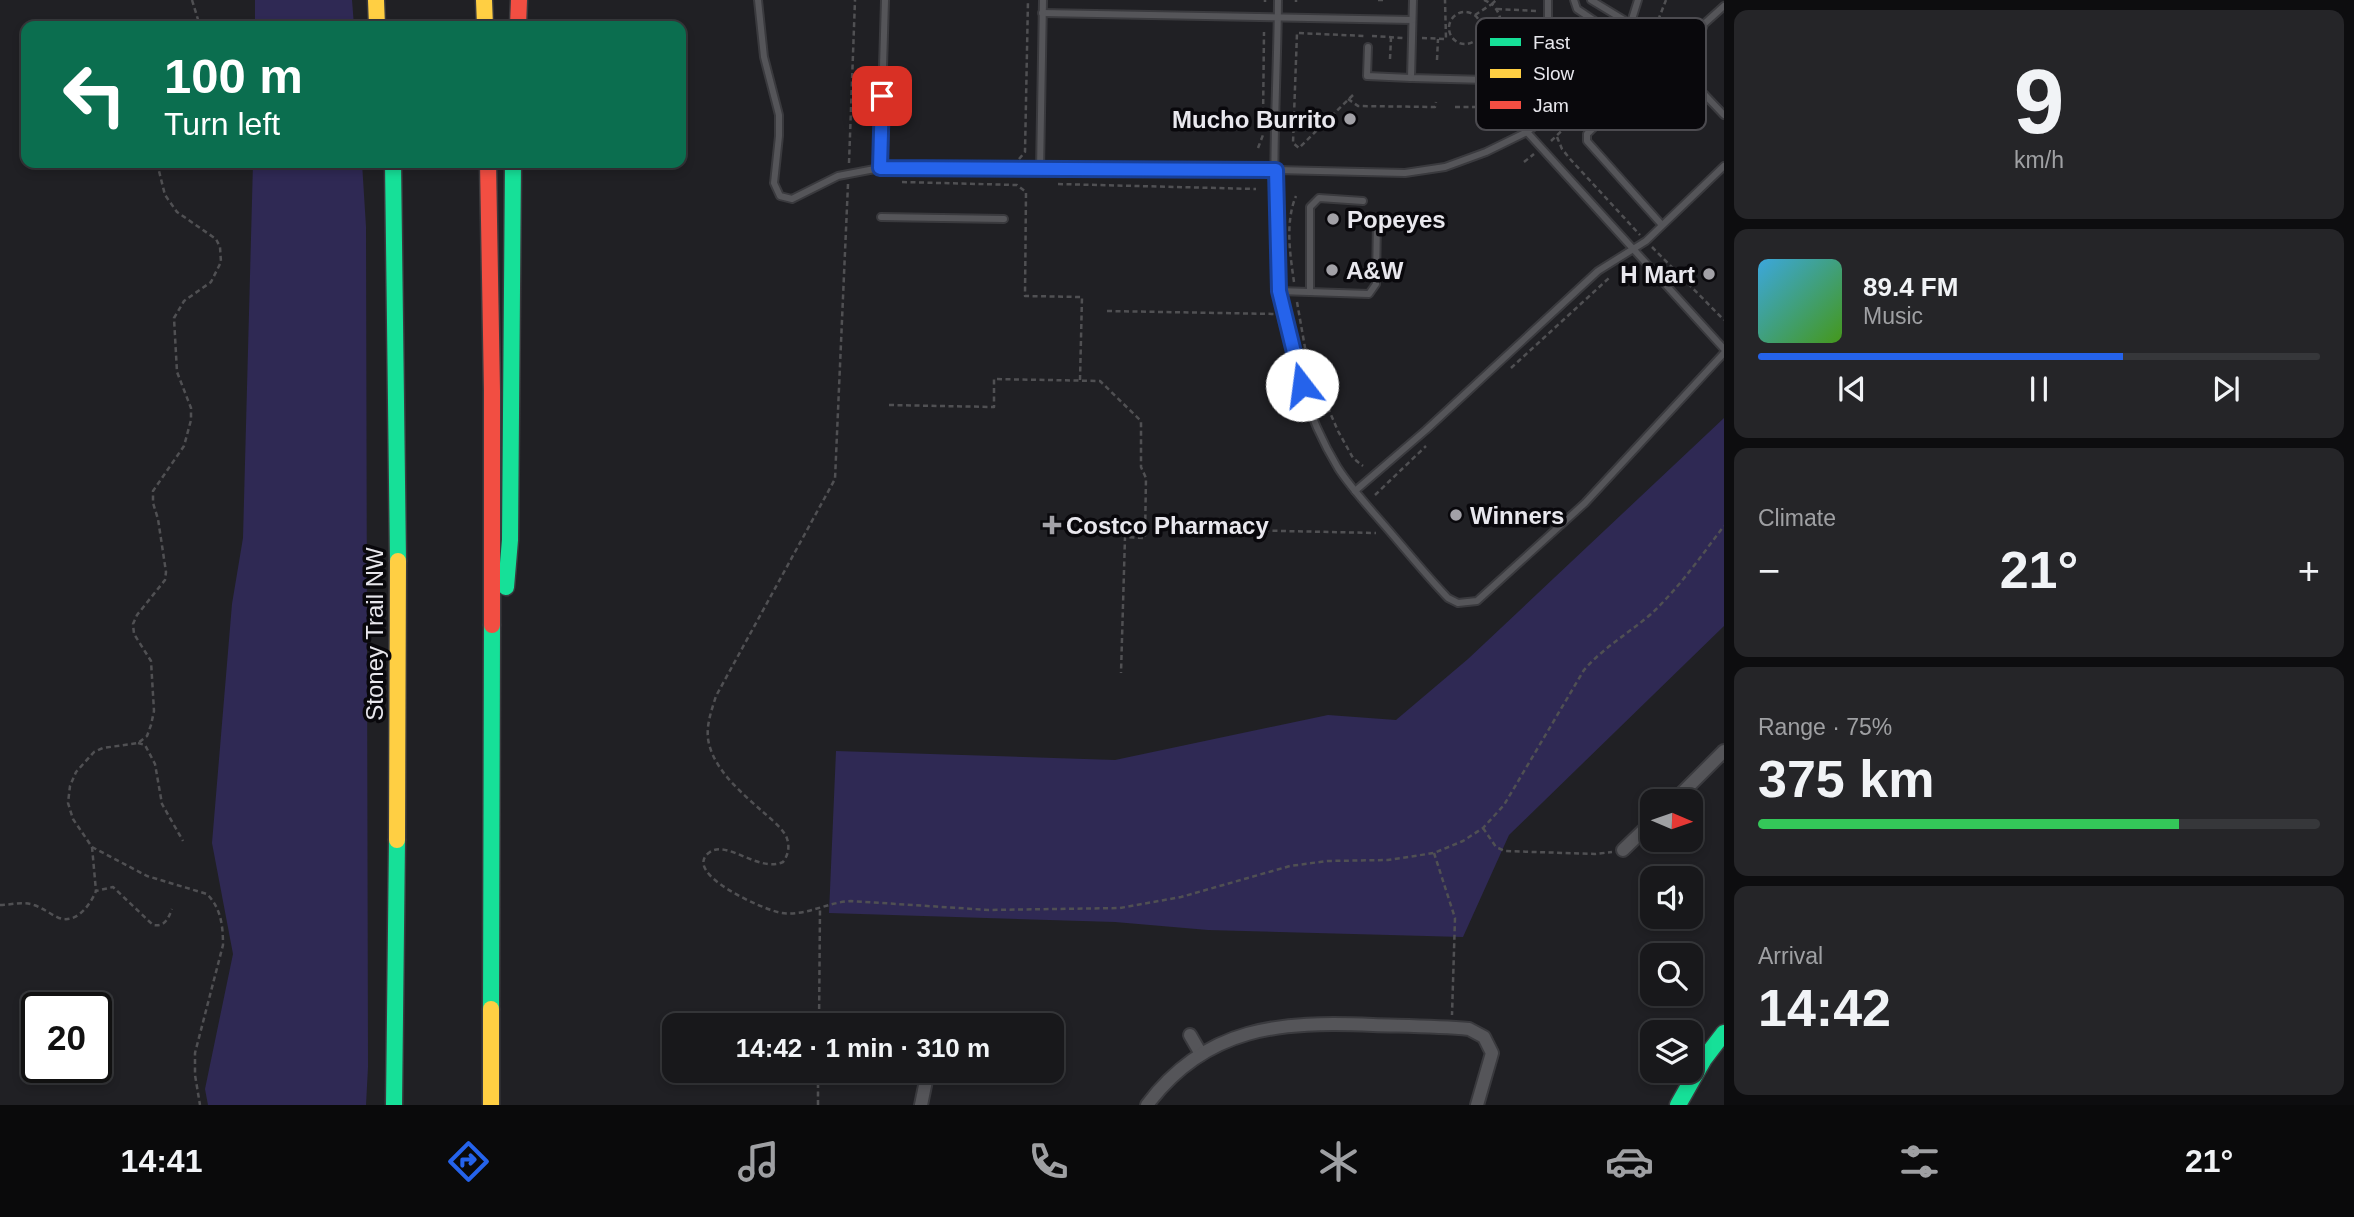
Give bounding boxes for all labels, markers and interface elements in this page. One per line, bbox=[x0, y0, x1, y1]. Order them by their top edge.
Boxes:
legend bbox=[1476, 18, 1706, 130]
text: Fast bbox=[1533, 32, 1571, 53]
icon: left bbox=[49, 49, 140, 140]
text: 100 m bbox=[164, 49, 303, 103]
text: 9 bbox=[2014, 51, 2064, 152]
text: Slow bbox=[1533, 63, 1574, 84]
pin bbox=[852, 66, 912, 126]
icon: arrive bbox=[863, 77, 901, 115]
text: Jam bbox=[1533, 95, 1569, 116]
text: Turn left bbox=[164, 106, 280, 142]
place label: Mucho Burrito bbox=[1172, 106, 1336, 133]
marker: Mucho Burrito bbox=[1342, 111, 1358, 127]
text: km/h bbox=[2014, 147, 2064, 173]
place label: Popeyes bbox=[1347, 206, 1446, 233]
marker: Popeyes bbox=[1325, 211, 1341, 227]
place label: A&W bbox=[1346, 257, 1404, 284]
place label: H Mart bbox=[1620, 261, 1695, 288]
marker: A&W bbox=[1324, 262, 1340, 278]
marker: H Mart bbox=[1701, 266, 1717, 282]
text: 89.4 FM bbox=[1863, 272, 1958, 302]
text: Music bbox=[1863, 303, 1923, 329]
position arrow bbox=[1265, 348, 1339, 422]
icon: previous bbox=[1833, 370, 1871, 408]
icon: pause bbox=[2020, 370, 2058, 408]
icon: next bbox=[2207, 370, 2245, 408]
place label: Winners bbox=[1470, 502, 1564, 529]
text: Climate bbox=[1758, 505, 1836, 531]
marker: Winners bbox=[1448, 507, 1464, 523]
place label: Costco Pharmacy bbox=[1066, 512, 1269, 539]
marker: Costco Pharmacy bbox=[1044, 517, 1060, 533]
text: 21° bbox=[2000, 541, 2078, 599]
street label: Stoney Trail NW bbox=[361, 547, 388, 721]
text: − bbox=[1758, 550, 1780, 592]
text: + bbox=[2298, 550, 2320, 592]
text: Range · 75% bbox=[1758, 714, 1892, 740]
text: 375 km bbox=[1758, 750, 1934, 808]
north arrow bbox=[1640, 789, 1703, 852]
map controls bbox=[1640, 789, 1703, 1083]
button: sound bbox=[1640, 866, 1703, 929]
button: search bbox=[1640, 943, 1703, 1006]
text: Arrival bbox=[1758, 943, 1823, 969]
text: 14:42 bbox=[1758, 979, 1891, 1037]
speed limit sign: 20 bbox=[21, 992, 112, 1083]
button: layers bbox=[1640, 1020, 1703, 1083]
text: 14:42 · 1 min · 310 m bbox=[736, 1033, 990, 1063]
icon: directions bbox=[444, 1137, 493, 1186]
icon: music bbox=[734, 1137, 783, 1186]
icon: phone bbox=[1024, 1137, 1073, 1186]
icon: climate bbox=[1314, 1137, 1363, 1186]
icon: car bbox=[1605, 1137, 1654, 1186]
icon: filters bbox=[1895, 1137, 1944, 1186]
text: 14:41 bbox=[121, 1143, 202, 1179]
text: 21° bbox=[2185, 1143, 2233, 1179]

